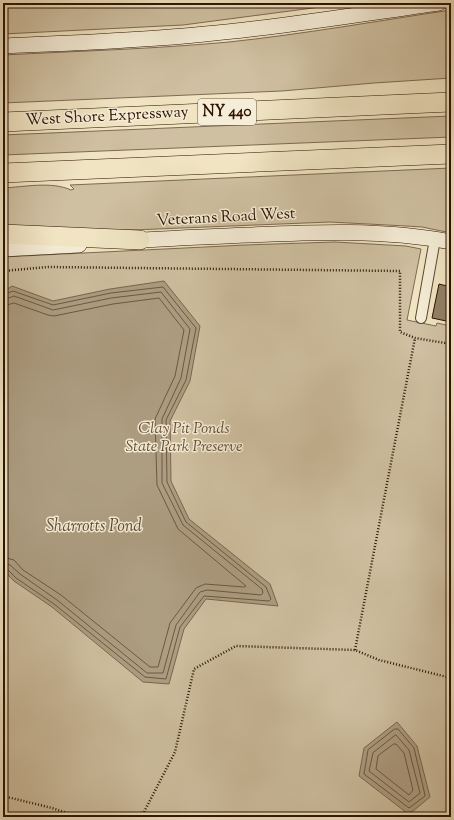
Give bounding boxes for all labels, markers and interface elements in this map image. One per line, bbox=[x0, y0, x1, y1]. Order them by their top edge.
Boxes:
road number: NY 440 bbox=[198, 99, 256, 125]
street label: West Shore Expressway bbox=[25, 101, 189, 133]
street label: Veterans Road West bbox=[156, 203, 297, 233]
park label: Clay Pit Ponds State Park Preserve bbox=[126, 418, 243, 459]
water label: Sharrotts Pond bbox=[46, 515, 143, 539]

